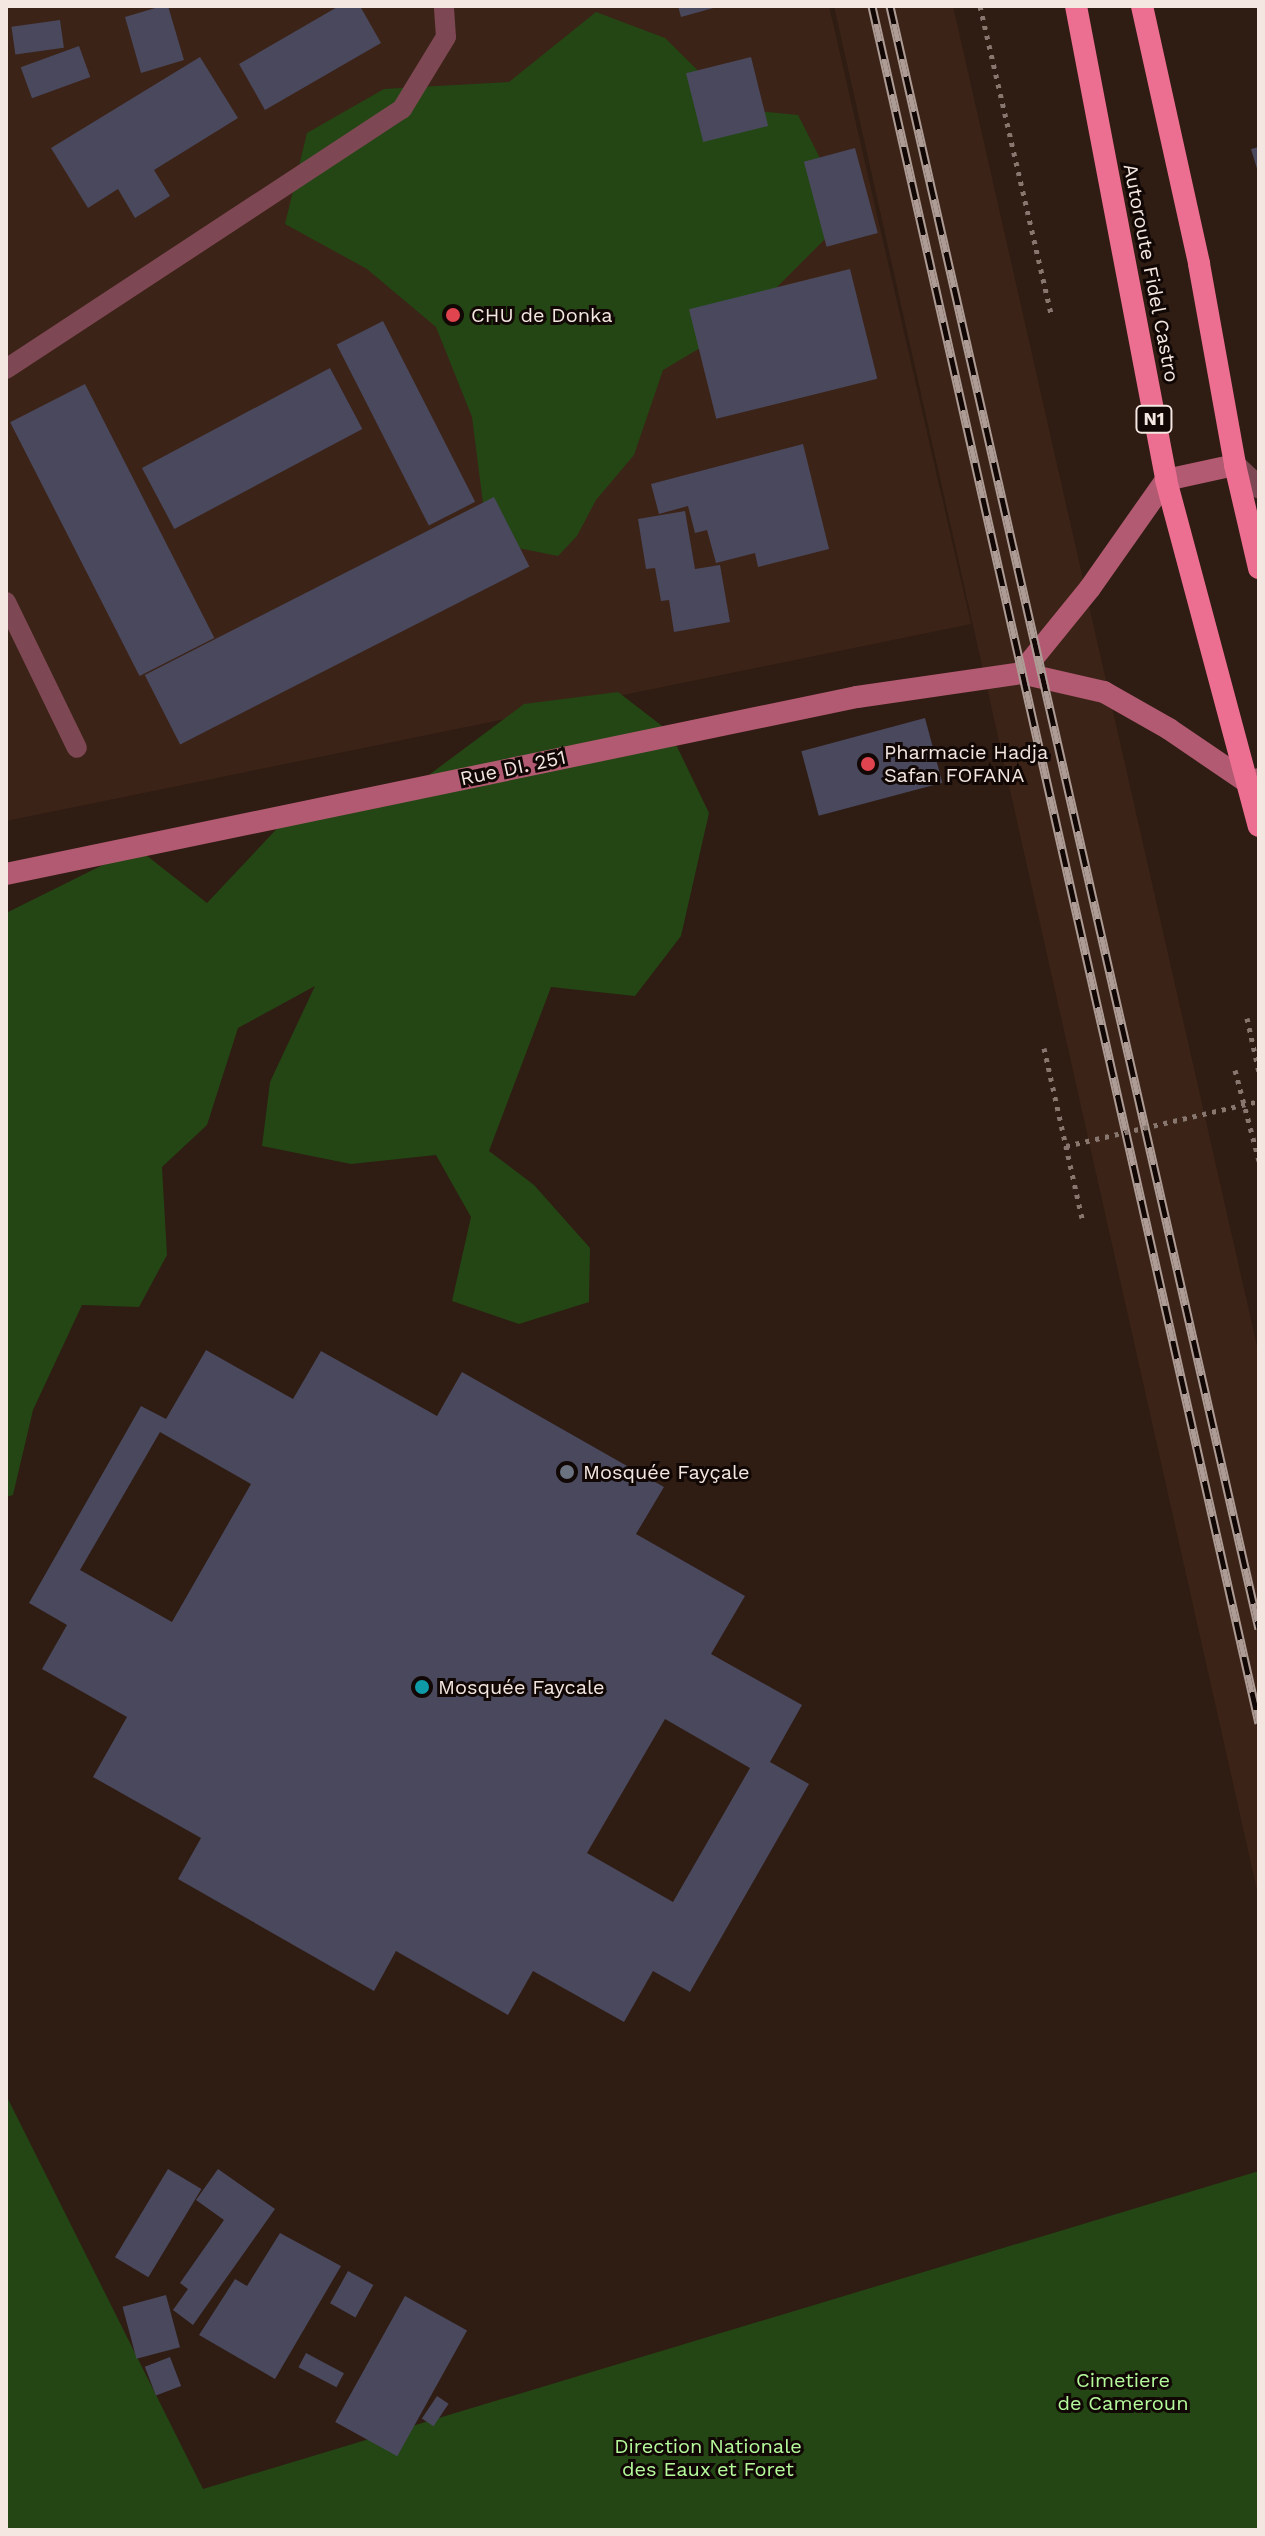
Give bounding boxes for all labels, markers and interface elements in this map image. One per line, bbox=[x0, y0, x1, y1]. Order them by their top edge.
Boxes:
street label: Autoroute Fidel Castro bbox=[1118, 161, 1184, 385]
place label: CHU de Donka bbox=[471, 303, 613, 327]
marker: CHU de Donka bbox=[442, 304, 464, 326]
road number: N1 bbox=[1134, 405, 1174, 433]
place label: Pharmacie Hadja Safan FOFANA bbox=[884, 740, 1048, 787]
street label: Rue DI. 251 bbox=[458, 745, 568, 791]
marker: Pharmacie Hadja Safan FOFANA bbox=[859, 755, 877, 773]
place label: Mosquée Fayçale bbox=[583, 1460, 750, 1484]
marker: Mosquée Fayçale bbox=[558, 1463, 576, 1481]
place label: Mosquée Faycale bbox=[438, 1675, 605, 1699]
marker: Mosquée Faycale bbox=[413, 1678, 431, 1696]
park label: Cimetiere de Cameroun bbox=[1057, 2369, 1189, 2416]
park label: Direction Nationale des Eaux et Foret bbox=[614, 2434, 802, 2481]

